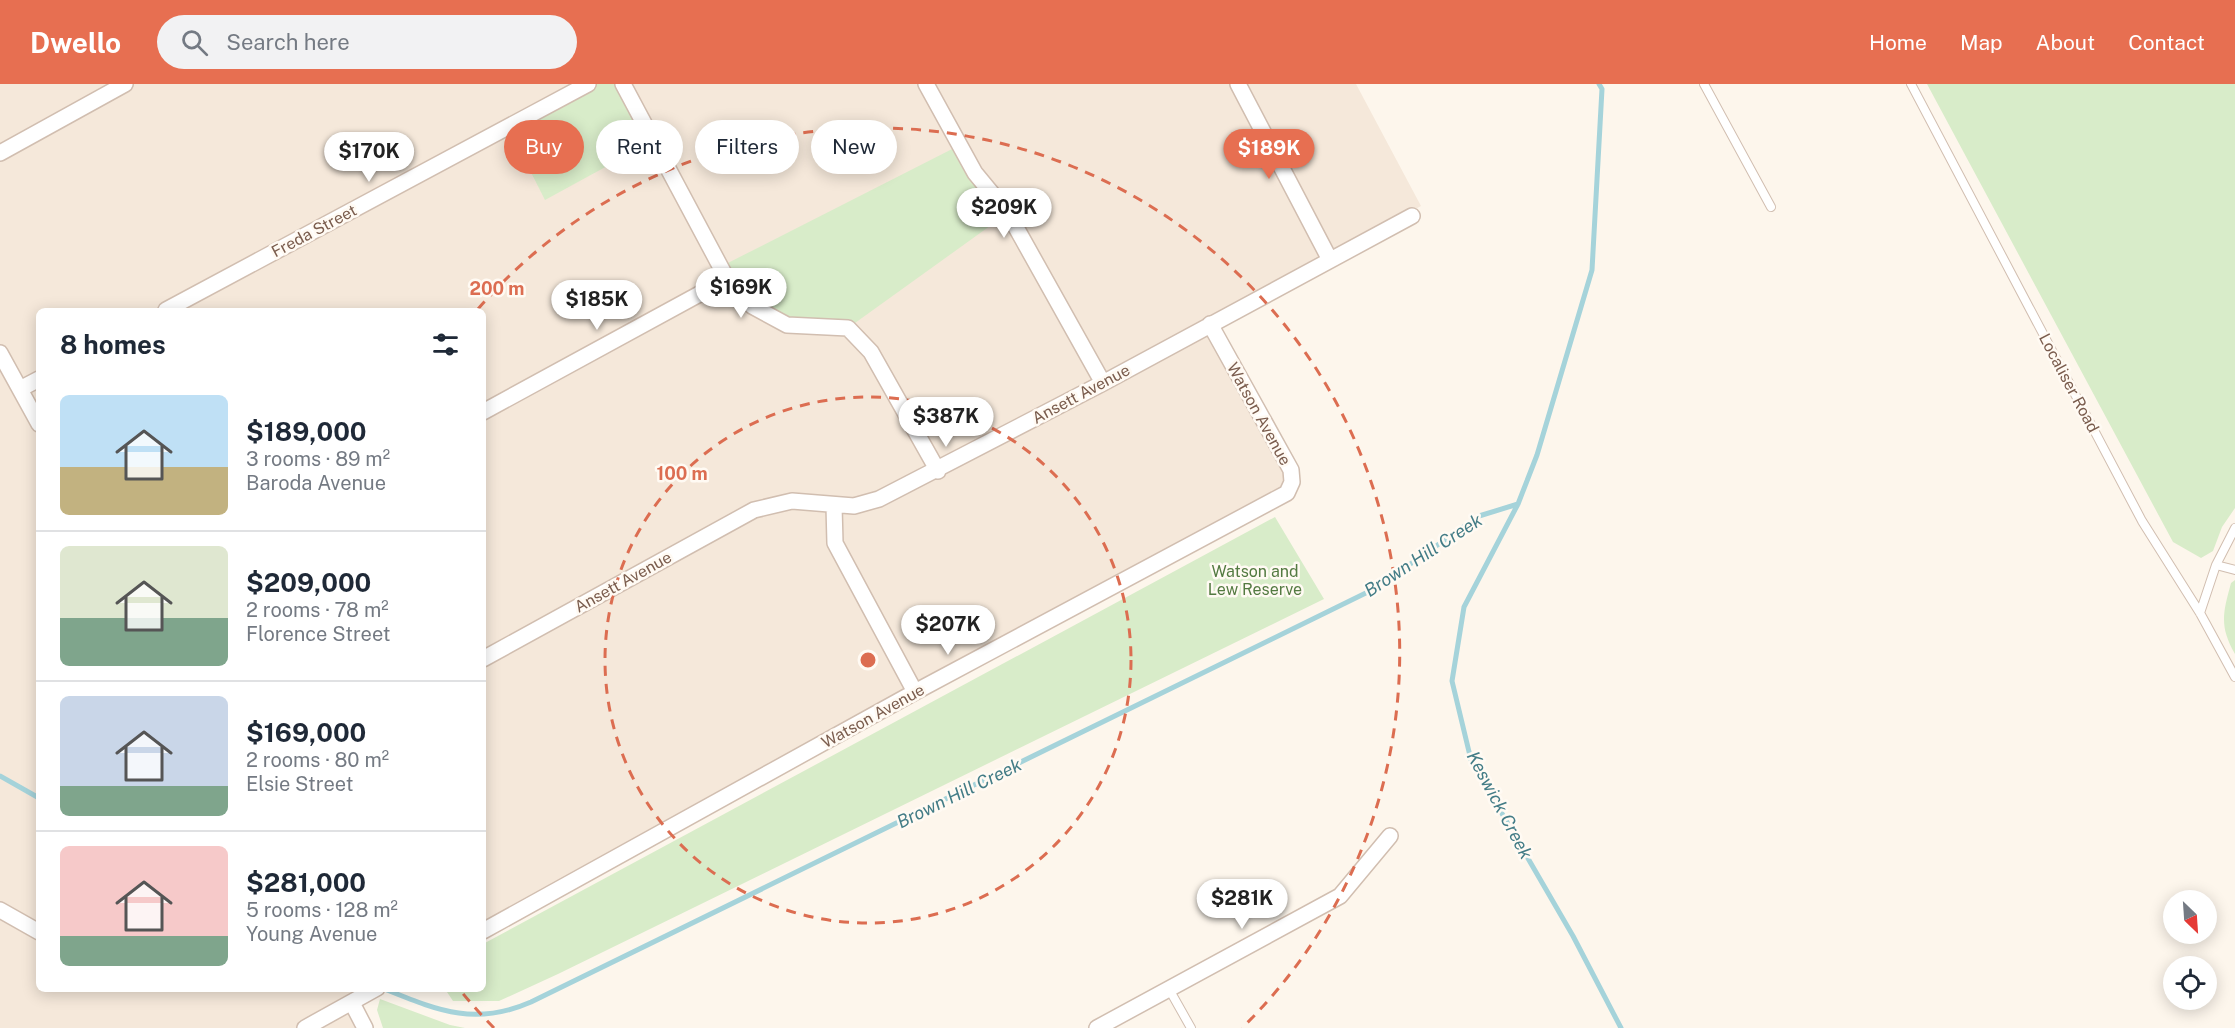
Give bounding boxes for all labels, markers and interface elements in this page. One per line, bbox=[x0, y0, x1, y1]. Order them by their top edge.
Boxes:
search box bbox=[157, 15, 577, 69]
text: Dwello bbox=[30, 26, 121, 59]
icon: search bbox=[178, 26, 211, 59]
text: Search here bbox=[226, 29, 350, 55]
text: Home bbox=[1869, 30, 1927, 55]
text: Map bbox=[1960, 30, 2003, 55]
text: About bbox=[2036, 30, 2095, 55]
text: Contact bbox=[2128, 30, 2205, 55]
chip: Buy bbox=[504, 120, 584, 174]
chip: Rent bbox=[596, 120, 683, 174]
chip: Filters bbox=[695, 120, 799, 174]
chip: New bbox=[811, 120, 897, 174]
pin: $189K bbox=[1227, 129, 1311, 180]
pin: $170K bbox=[327, 132, 411, 183]
text: $189K bbox=[1237, 136, 1301, 160]
text: $170K bbox=[338, 139, 400, 163]
pin: $209K bbox=[962, 188, 1046, 239]
text: $209K bbox=[971, 195, 1037, 219]
street label: Freda Street bbox=[268, 201, 360, 261]
pin: $169K bbox=[699, 268, 783, 319]
text: $169K bbox=[710, 275, 772, 299]
text: 200 m bbox=[470, 278, 524, 299]
pin: $185K bbox=[555, 280, 639, 331]
text: $185K bbox=[565, 287, 629, 311]
icon: filters bbox=[429, 328, 462, 361]
text: 8 homes bbox=[60, 329, 166, 360]
street label: Localiser Road bbox=[2035, 330, 2103, 436]
street label: Watson Avenue bbox=[1223, 359, 1295, 469]
street label: Ansett Avenue bbox=[1029, 360, 1133, 428]
pin: $387K bbox=[904, 397, 988, 448]
text: $387K bbox=[913, 404, 979, 428]
text: $189,000 bbox=[246, 416, 367, 447]
icon: home bbox=[108, 419, 180, 491]
text: 3 rooms · 89 m² bbox=[246, 447, 390, 471]
text: 100 m bbox=[656, 463, 708, 484]
text: Baroda Avenue bbox=[246, 471, 386, 495]
water label: Brown Hill Creek bbox=[1360, 509, 1486, 601]
street label: Ansett Avenue bbox=[571, 548, 675, 616]
park label: Watson and Lew Reserve bbox=[1208, 562, 1302, 599]
text: $209,000 bbox=[246, 567, 371, 598]
icon: home bbox=[108, 570, 180, 642]
text: 2 rooms · 78 m² bbox=[246, 598, 389, 622]
pin: $207K bbox=[906, 605, 990, 656]
text: $207K bbox=[915, 612, 981, 636]
text: Florence Street bbox=[246, 622, 391, 646]
centre of rings bbox=[858, 650, 878, 670]
street label: Watson Avenue bbox=[818, 680, 928, 752]
text: $169,000 bbox=[246, 717, 366, 748]
icon: home bbox=[108, 720, 180, 792]
text: 2 rooms · 80 m² bbox=[246, 748, 389, 772]
water label: Keswick Creek bbox=[1463, 748, 1537, 863]
water label: Brown Hill Creek bbox=[893, 754, 1025, 832]
text: Elsie Street bbox=[246, 772, 353, 796]
text: $281,000 bbox=[246, 867, 366, 898]
icon: home bbox=[108, 870, 180, 942]
pin: $281K bbox=[1200, 879, 1284, 930]
text: $281K bbox=[1211, 886, 1273, 910]
north arrow bbox=[2163, 890, 2217, 944]
map controls bbox=[2163, 890, 2217, 1010]
text: 5 rooms · 128 m² bbox=[246, 898, 398, 922]
text: Young Avenue bbox=[246, 922, 377, 946]
button: locate bbox=[2163, 956, 2217, 1010]

